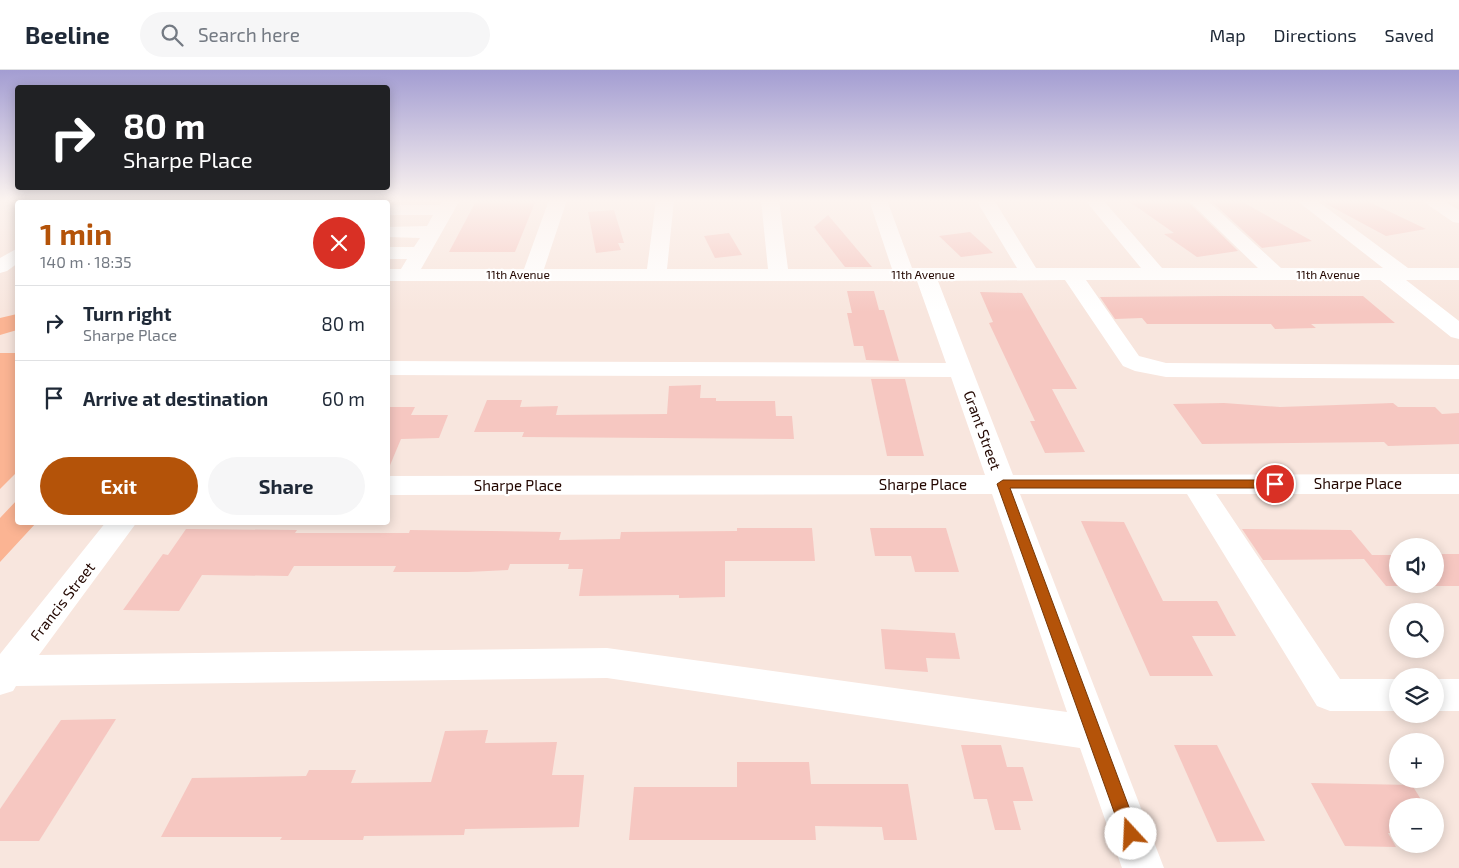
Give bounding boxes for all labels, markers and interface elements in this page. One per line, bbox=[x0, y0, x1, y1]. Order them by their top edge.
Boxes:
search box bbox=[140, 12, 490, 57]
text: Beeline bbox=[25, 20, 110, 49]
icon: search bbox=[158, 21, 186, 49]
text: Search here bbox=[198, 23, 300, 46]
text: Map bbox=[1209, 24, 1246, 46]
text: Directions bbox=[1274, 24, 1357, 46]
text: Saved bbox=[1385, 24, 1434, 46]
text: 80 m bbox=[123, 104, 205, 146]
icon: right bbox=[40, 105, 105, 170]
text: Sharpe Place bbox=[123, 146, 253, 172]
text: 1 min bbox=[40, 215, 112, 251]
button: close bbox=[313, 217, 365, 269]
text: 140 m · 18:35 bbox=[40, 252, 132, 271]
street label: 11th Avenue bbox=[486, 267, 550, 281]
street label: 11th Avenue bbox=[891, 267, 955, 281]
street label: 11th Avenue bbox=[1296, 267, 1360, 281]
text: Turn right bbox=[83, 302, 171, 325]
icon: right bbox=[40, 309, 68, 337]
text: 80 m bbox=[321, 312, 365, 335]
text: Sharpe Place bbox=[83, 325, 177, 344]
icon: arrive bbox=[40, 384, 68, 412]
text: Arrive at destination bbox=[83, 387, 268, 410]
text: 60 m bbox=[322, 387, 365, 410]
street label: Grant Street bbox=[960, 388, 1006, 472]
button: Exit bbox=[40, 457, 198, 515]
button: Share bbox=[208, 457, 365, 515]
pin bbox=[1254, 463, 1296, 505]
icon: arrive bbox=[1261, 470, 1289, 498]
street label: Sharpe Place bbox=[1314, 474, 1402, 492]
street label: Sharpe Place bbox=[879, 475, 967, 493]
street label: Sharpe Place bbox=[474, 476, 562, 494]
map controls bbox=[1389, 538, 1444, 853]
button: sound bbox=[1389, 538, 1444, 593]
street label: Francis Street bbox=[26, 558, 98, 644]
button: search bbox=[1389, 603, 1444, 658]
button: layers bbox=[1389, 668, 1444, 723]
button: + bbox=[1389, 733, 1444, 788]
button: − bbox=[1389, 798, 1444, 853]
position arrow bbox=[1104, 807, 1156, 859]

